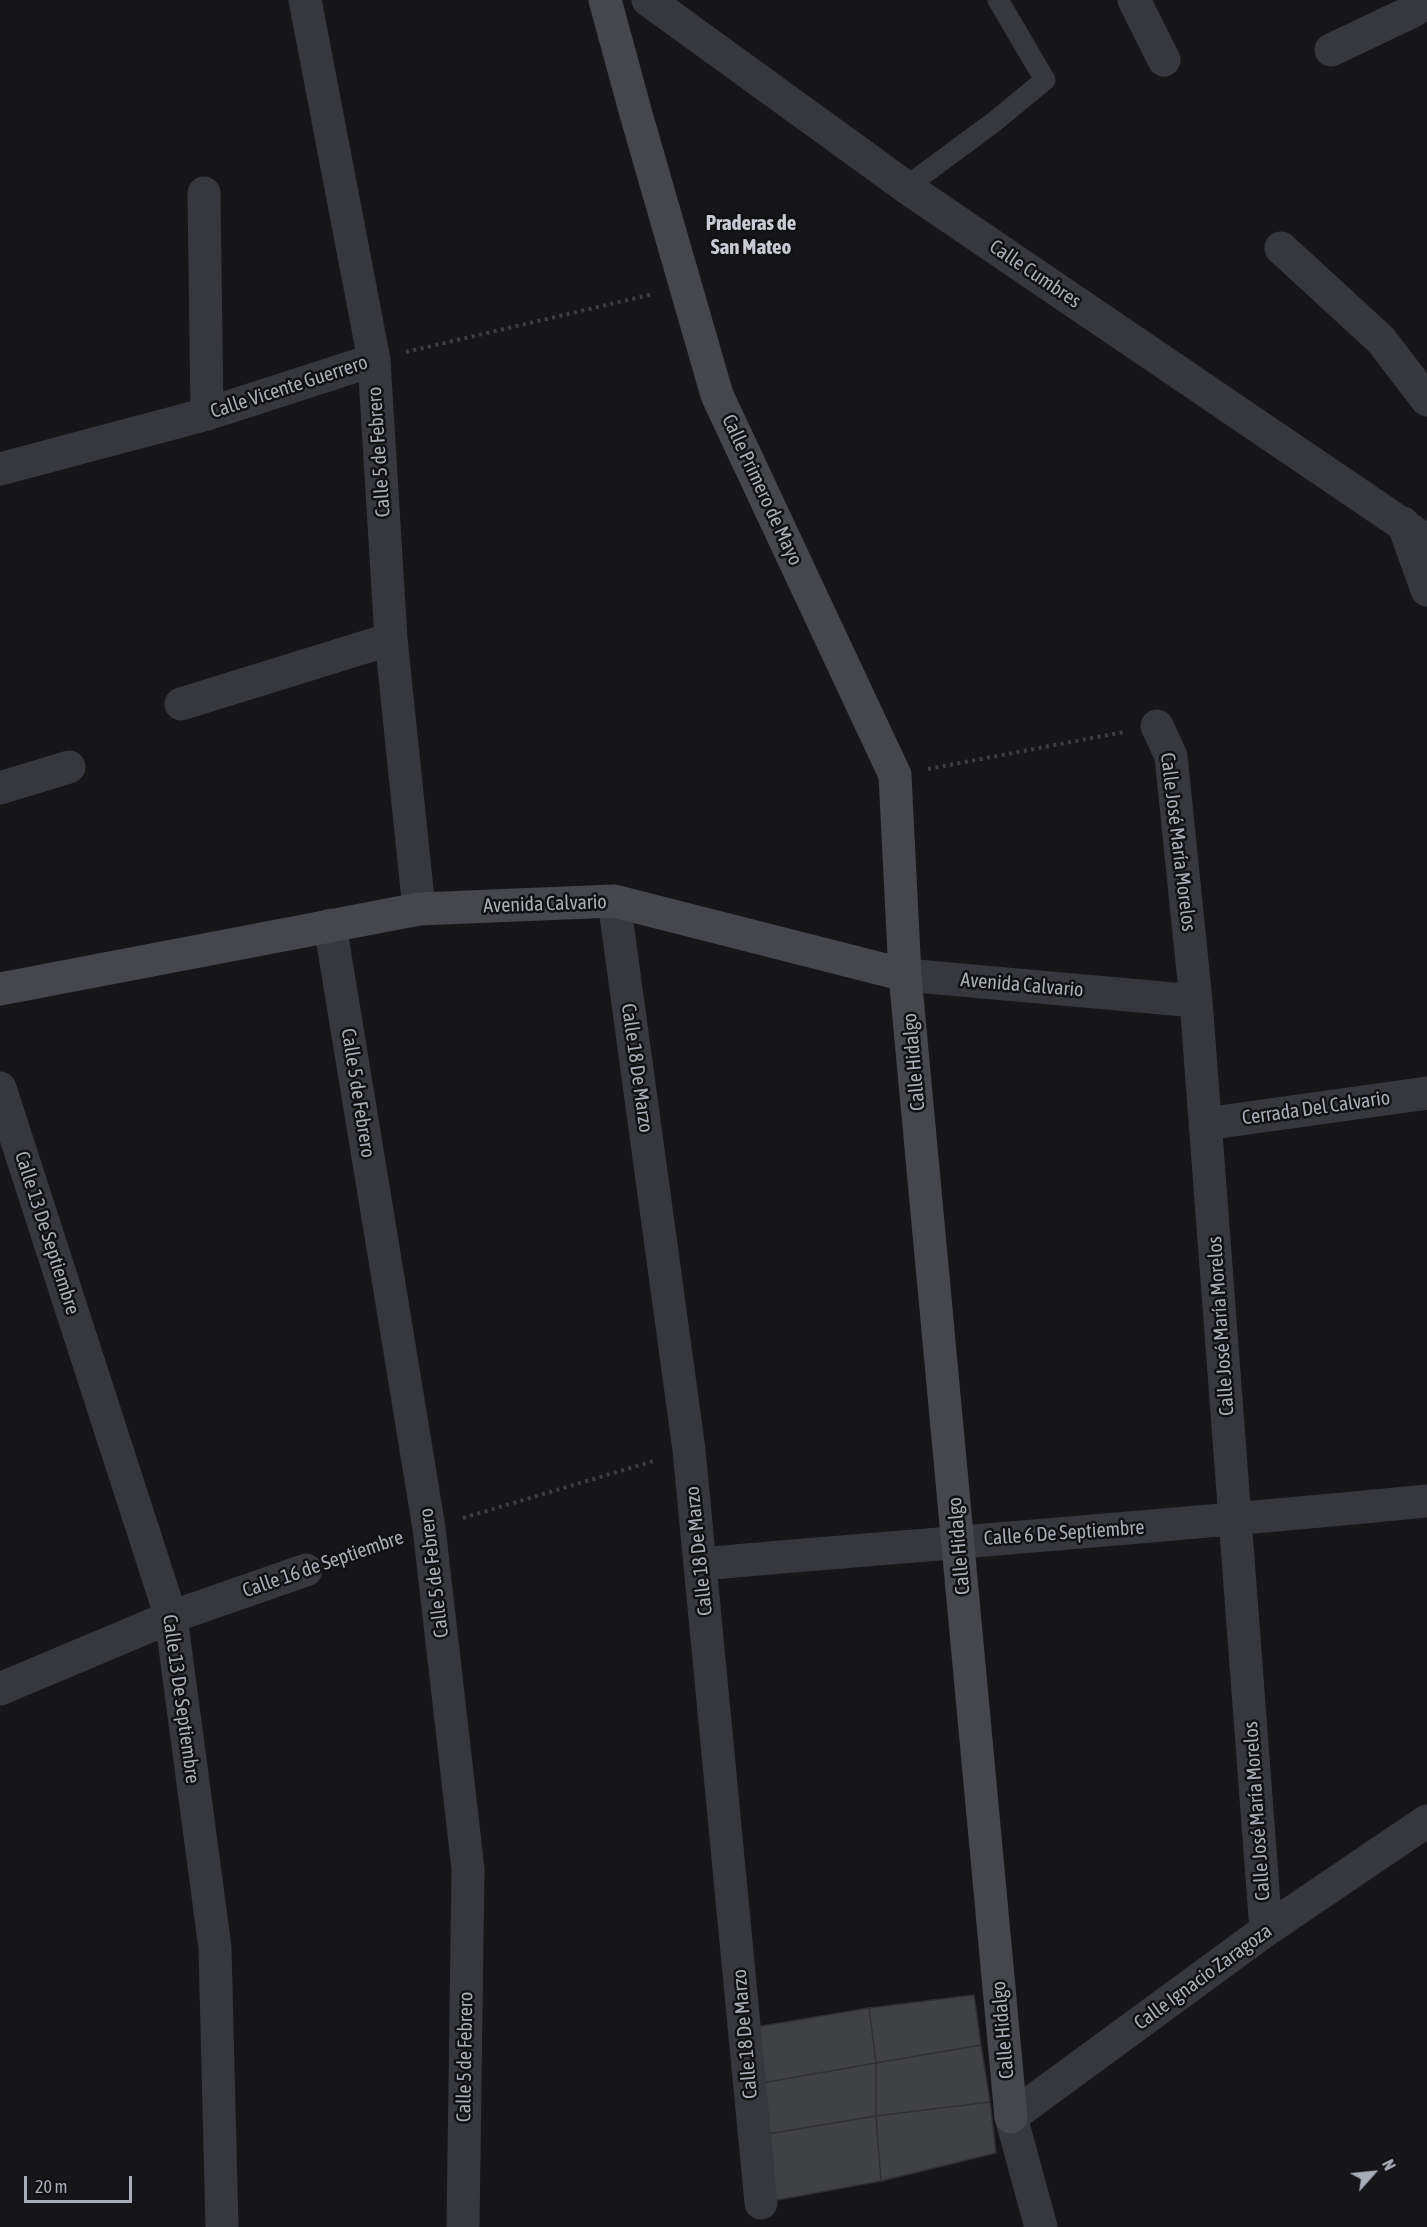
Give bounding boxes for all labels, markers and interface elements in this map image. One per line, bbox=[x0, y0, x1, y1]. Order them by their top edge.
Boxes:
district label: Praderas de San Mateo bbox=[706, 210, 796, 260]
street label: Calle Cumbres bbox=[985, 235, 1085, 313]
street label: Calle Vicente Guerrero bbox=[207, 350, 371, 424]
street label: Calle 5 de Febrero bbox=[362, 386, 396, 518]
street label: Calle Primero de Mayo bbox=[717, 411, 807, 569]
street label: Calle José María Morelos bbox=[1155, 751, 1201, 933]
street label: Avenida Calvario bbox=[483, 890, 607, 918]
street label: Avenida Calvario bbox=[959, 968, 1085, 1002]
street label: Calle 18 De Marzo bbox=[616, 1002, 658, 1134]
street label: Calle Hidalgo bbox=[898, 1012, 930, 1112]
street label: Calle 5 de Febrero bbox=[336, 1027, 380, 1159]
street label: Cerrada Del Calvario bbox=[1240, 1086, 1392, 1130]
street label: Calle 13 De Septiembre bbox=[9, 1148, 85, 1318]
street label: Calle José María Morelos bbox=[1203, 1235, 1239, 1417]
street label: Calle 18 De Marzo bbox=[680, 1485, 718, 1617]
street label: Calle Hidalgo bbox=[943, 1496, 975, 1596]
street label: Calle 5 de Febrero bbox=[414, 1507, 454, 1639]
street label: Calle 6 De Septiembre bbox=[983, 1515, 1145, 1551]
street label: Calle 16 de Septiembre bbox=[239, 1525, 407, 1603]
street label: Calle 13 De Septiembre bbox=[157, 1613, 205, 1785]
street label: Calle José María Morelos bbox=[1239, 1720, 1275, 1902]
street label: Calle Ignacio Zaragoza bbox=[1129, 1919, 1277, 2035]
street label: Calle 18 De Marzo bbox=[727, 1968, 763, 2100]
street label: Calle Hidalgo bbox=[987, 1980, 1019, 2080]
street label: Calle 5 de Febrero bbox=[452, 1992, 478, 2122]
north arrow bbox=[1343, 2143, 1403, 2203]
text: N bbox=[1379, 2157, 1399, 2173]
scale bar bbox=[27, 2164, 135, 2202]
text: 20 m bbox=[35, 2176, 67, 2197]

